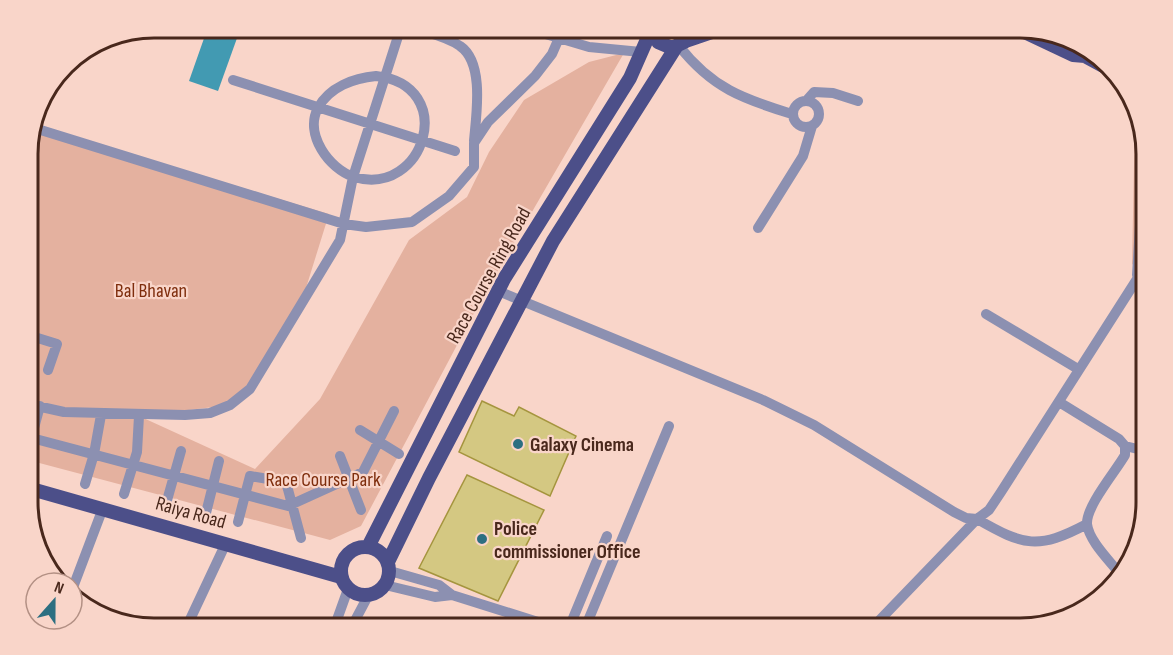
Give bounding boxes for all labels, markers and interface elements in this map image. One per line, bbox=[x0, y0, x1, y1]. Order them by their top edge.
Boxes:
street label: Race Course Ring Road bbox=[442, 203, 536, 348]
park label: Bal Bhavan bbox=[115, 279, 187, 303]
place label: Galaxy Cinema bbox=[530, 433, 634, 457]
marker: Galaxy Cinema bbox=[511, 437, 525, 451]
park label: Race Course Park bbox=[265, 468, 381, 492]
street label: Raiya Road bbox=[153, 491, 229, 534]
place label: Police commissioner Office bbox=[494, 517, 641, 564]
marker: Police commissioner Office bbox=[475, 532, 489, 546]
north arrow bbox=[24, 571, 84, 631]
text: N bbox=[51, 578, 66, 599]

